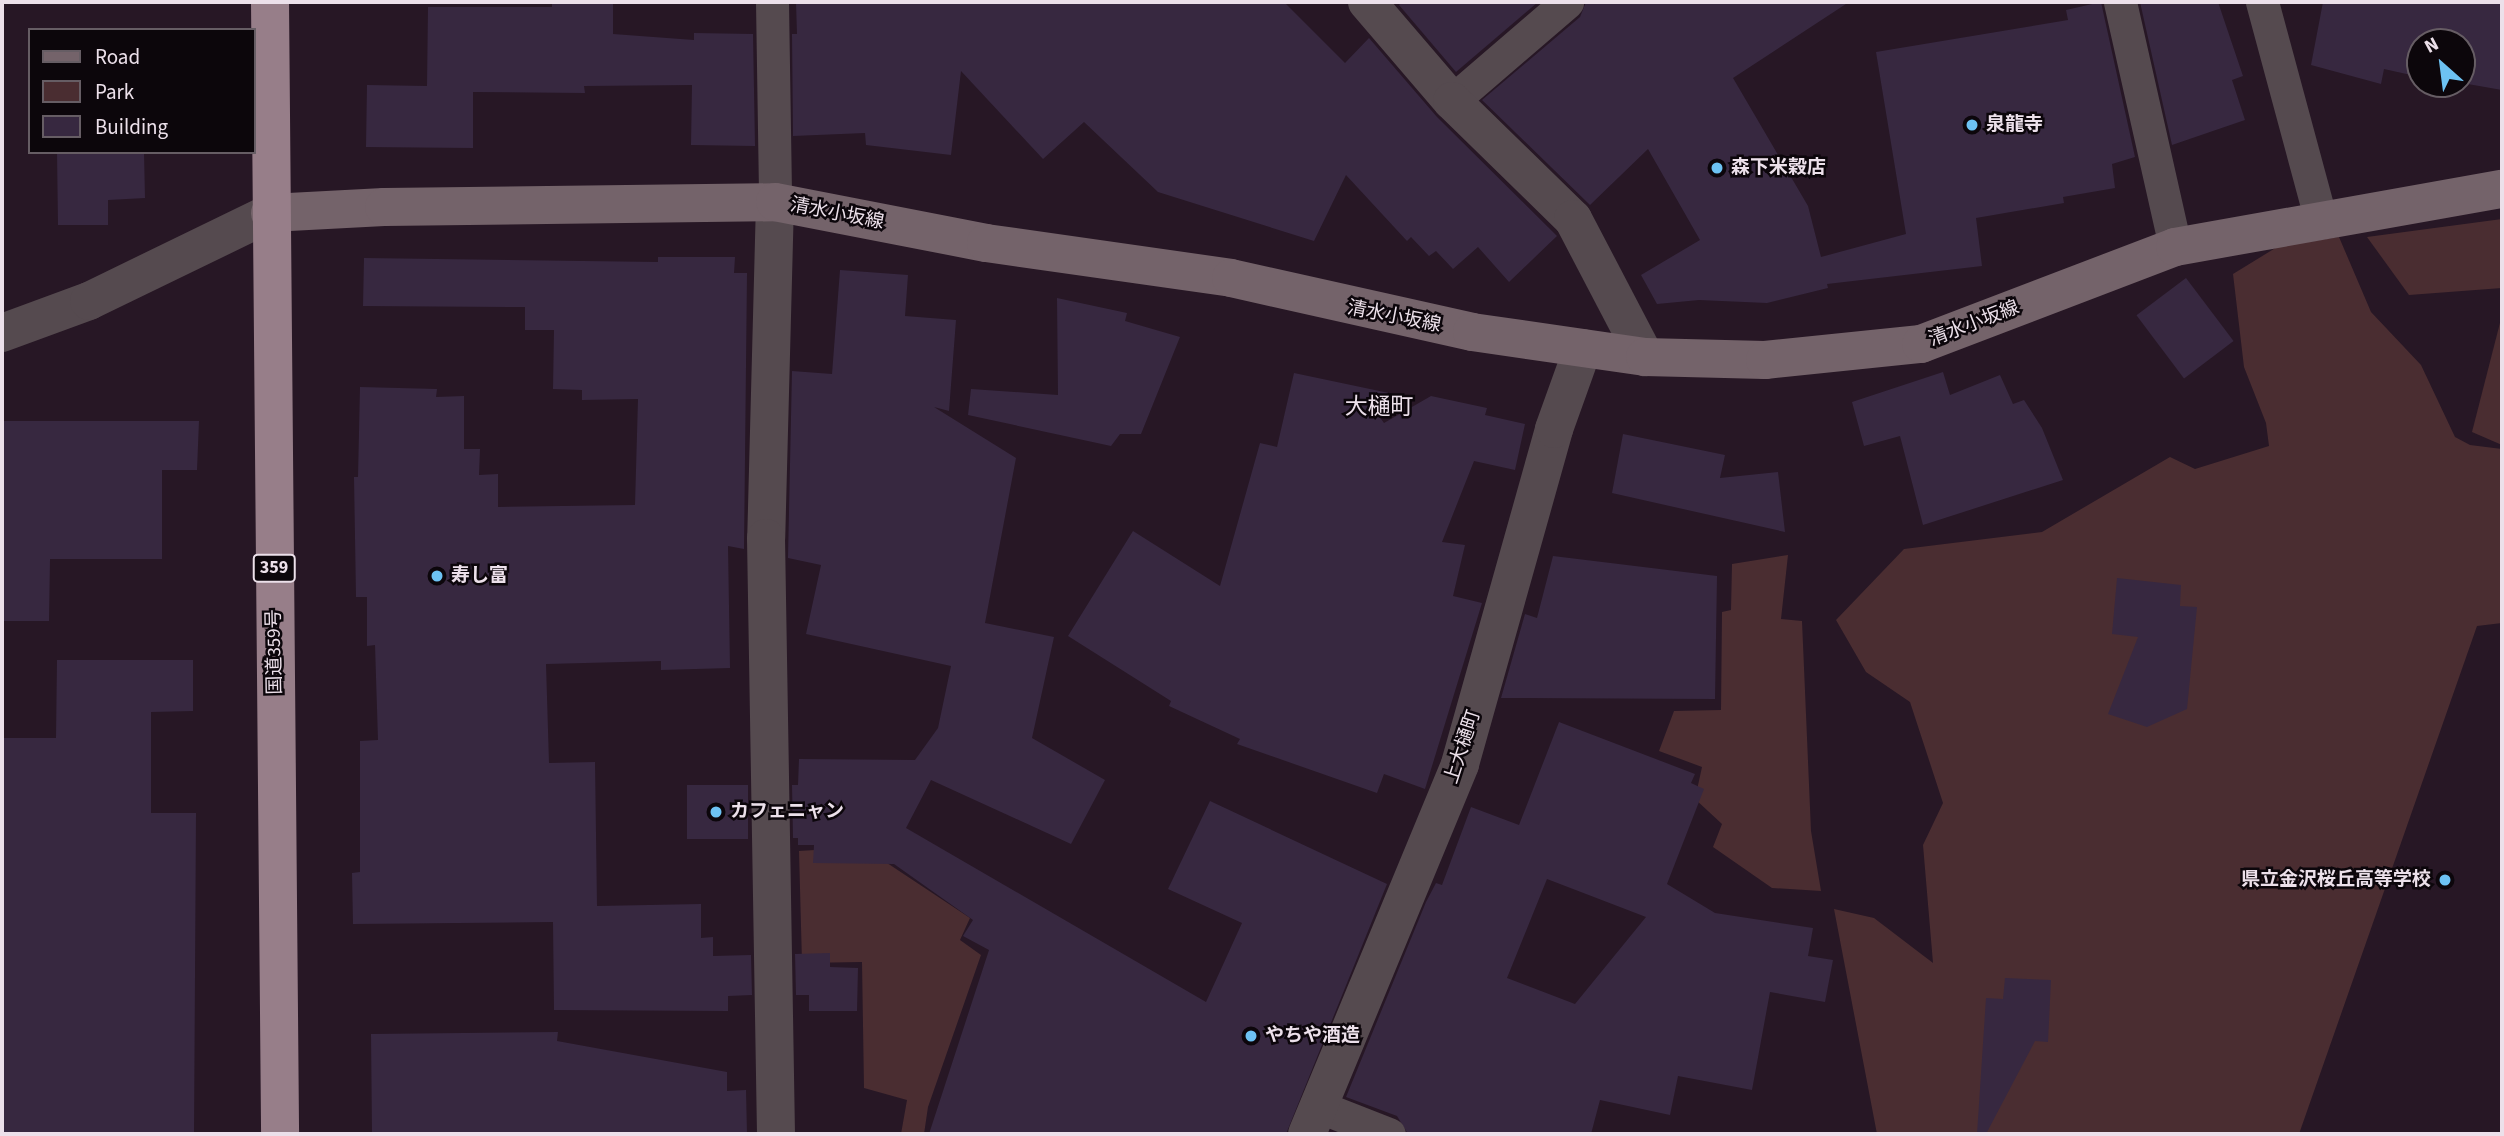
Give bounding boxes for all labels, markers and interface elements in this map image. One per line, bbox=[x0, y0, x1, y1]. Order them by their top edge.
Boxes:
legend bbox=[28, 28, 256, 154]
north arrow bbox=[2406, 28, 2476, 98]
text: N bbox=[2420, 31, 2444, 61]
text: Road bbox=[95, 42, 140, 72]
text: Park bbox=[95, 77, 134, 107]
text: Building bbox=[95, 112, 168, 142]
place label: 泉龍寺 bbox=[1986, 114, 2043, 136]
marker: 泉龍寺 bbox=[1964, 117, 1980, 133]
place label: 森下米穀店 bbox=[1731, 157, 1826, 179]
marker: 森下米穀店 bbox=[1709, 160, 1725, 176]
street label: 清水小坂線 bbox=[788, 194, 886, 234]
street label: 清水小坂線 bbox=[1926, 296, 2022, 352]
street label: 清水小坂線 bbox=[1345, 297, 1443, 337]
district label: 大樋町 bbox=[1345, 393, 1413, 421]
road number: 359 bbox=[251, 554, 297, 582]
place label: 寿し富 bbox=[451, 565, 508, 587]
marker: 寿し富 bbox=[429, 568, 445, 584]
street label: 国道359号 bbox=[263, 609, 287, 695]
street label: 上大樋町 bbox=[1440, 707, 1486, 787]
place label: カフェニャン bbox=[730, 801, 844, 823]
marker: カフェニャン bbox=[708, 804, 724, 820]
place label: 県立金沢桜丘高等学校 bbox=[2241, 869, 2431, 891]
marker: 県立金沢桜丘高等学校 bbox=[2437, 872, 2453, 888]
place label: やちや酒造 bbox=[1265, 1025, 1360, 1047]
marker: やちや酒造 bbox=[1243, 1028, 1259, 1044]

